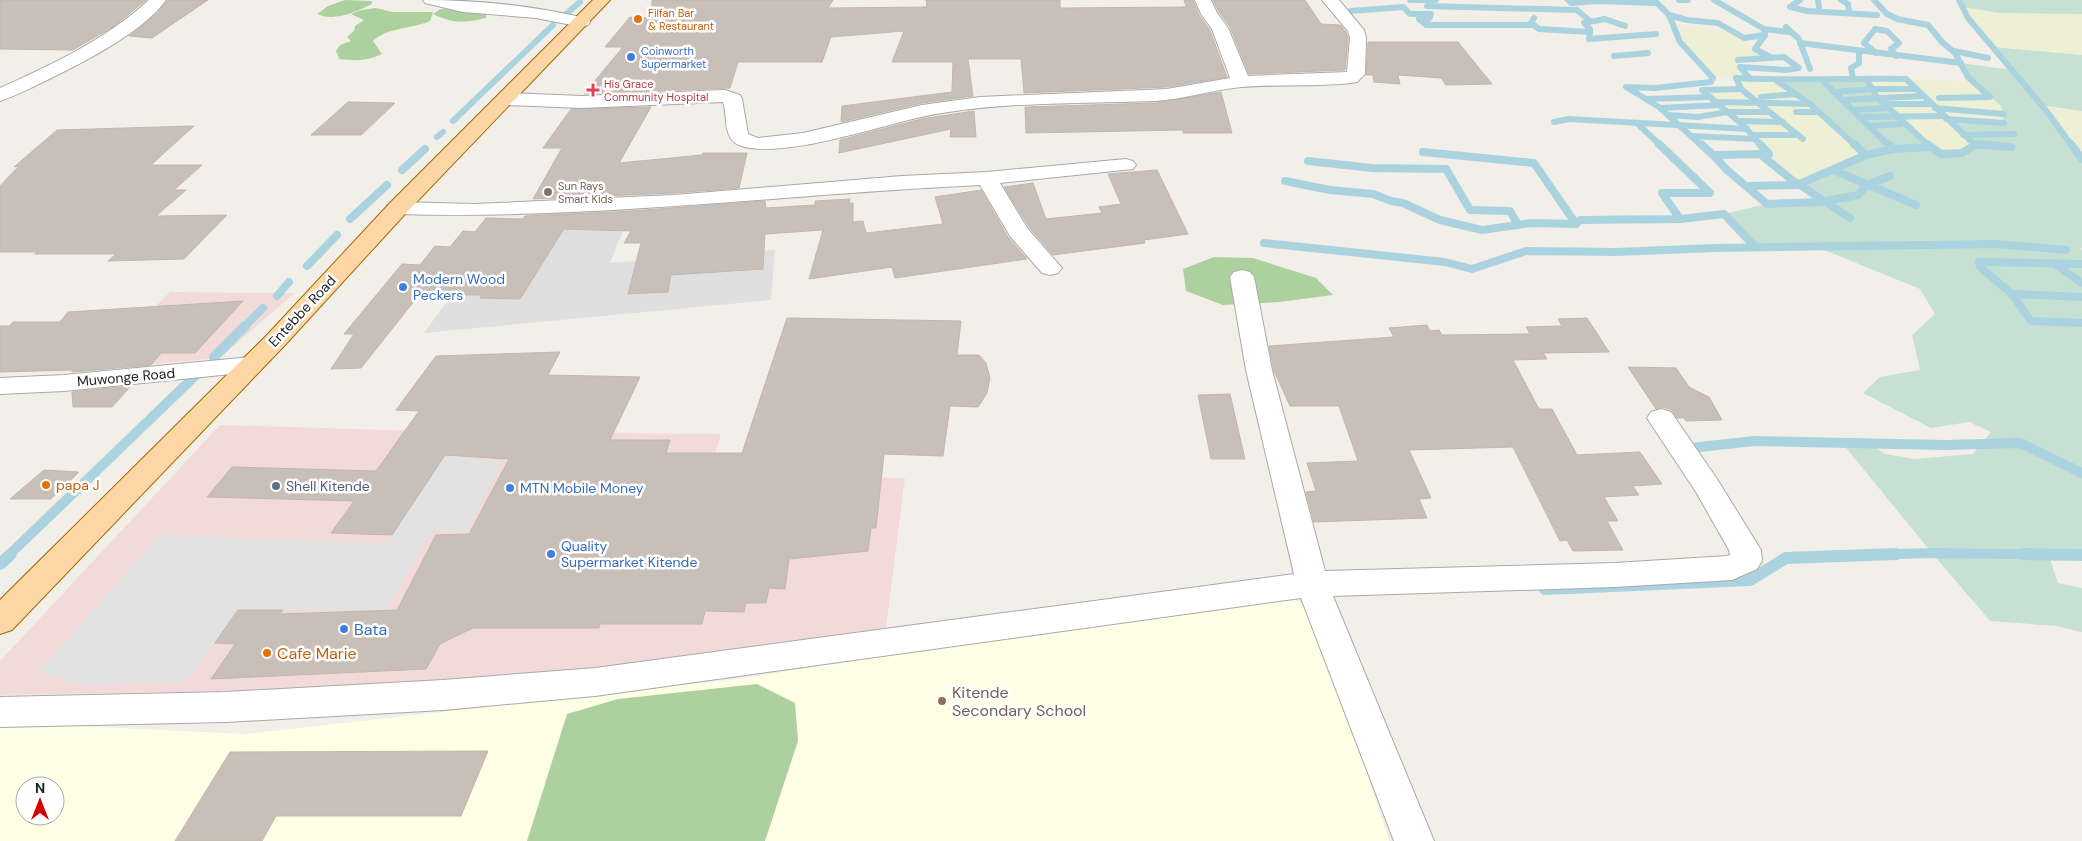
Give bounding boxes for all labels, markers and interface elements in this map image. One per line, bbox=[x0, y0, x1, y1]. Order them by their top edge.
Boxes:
place label: Filfan Bar & Restaurant bbox=[648, 6, 714, 33]
marker: Filfan Bar & Restaurant bbox=[632, 13, 644, 25]
place label: Coinworth Supermarket bbox=[641, 44, 706, 71]
marker: Coinworth Supermarket bbox=[625, 51, 637, 63]
place label: His Grace Community Hospital bbox=[604, 77, 708, 104]
marker: His Grace Community Hospital bbox=[586, 83, 600, 97]
place label: Sun Rays Smart Kids bbox=[558, 179, 613, 206]
marker: Sun Rays Smart Kids bbox=[542, 186, 554, 198]
place label: Modern Wood Peckers bbox=[413, 270, 505, 304]
street label: Entebbe Road bbox=[264, 272, 340, 350]
marker: Modern Wood Peckers bbox=[397, 281, 409, 293]
street label: Muwonge Road bbox=[76, 364, 176, 390]
place label: papa J bbox=[56, 476, 100, 494]
place label: Shell Kitende bbox=[286, 477, 370, 495]
marker: papa J bbox=[40, 479, 52, 491]
place label: MTN Mobile Money bbox=[520, 479, 644, 497]
marker: Shell Kitende bbox=[270, 480, 282, 492]
marker: MTN Mobile Money bbox=[504, 482, 516, 494]
place label: Quality Supermarket Kitende bbox=[561, 537, 697, 571]
marker: Quality Supermarket Kitende bbox=[545, 548, 557, 560]
place label: Bata bbox=[354, 619, 387, 640]
marker: Bata bbox=[338, 623, 350, 635]
place label: Cafe Marie bbox=[277, 643, 357, 664]
marker: Cafe Marie bbox=[261, 647, 273, 659]
place label: Kitende Secondary School bbox=[952, 682, 1086, 721]
marker: Kitende Secondary School bbox=[936, 695, 948, 707]
north arrow bbox=[15, 776, 65, 826]
text: N bbox=[35, 779, 45, 797]

